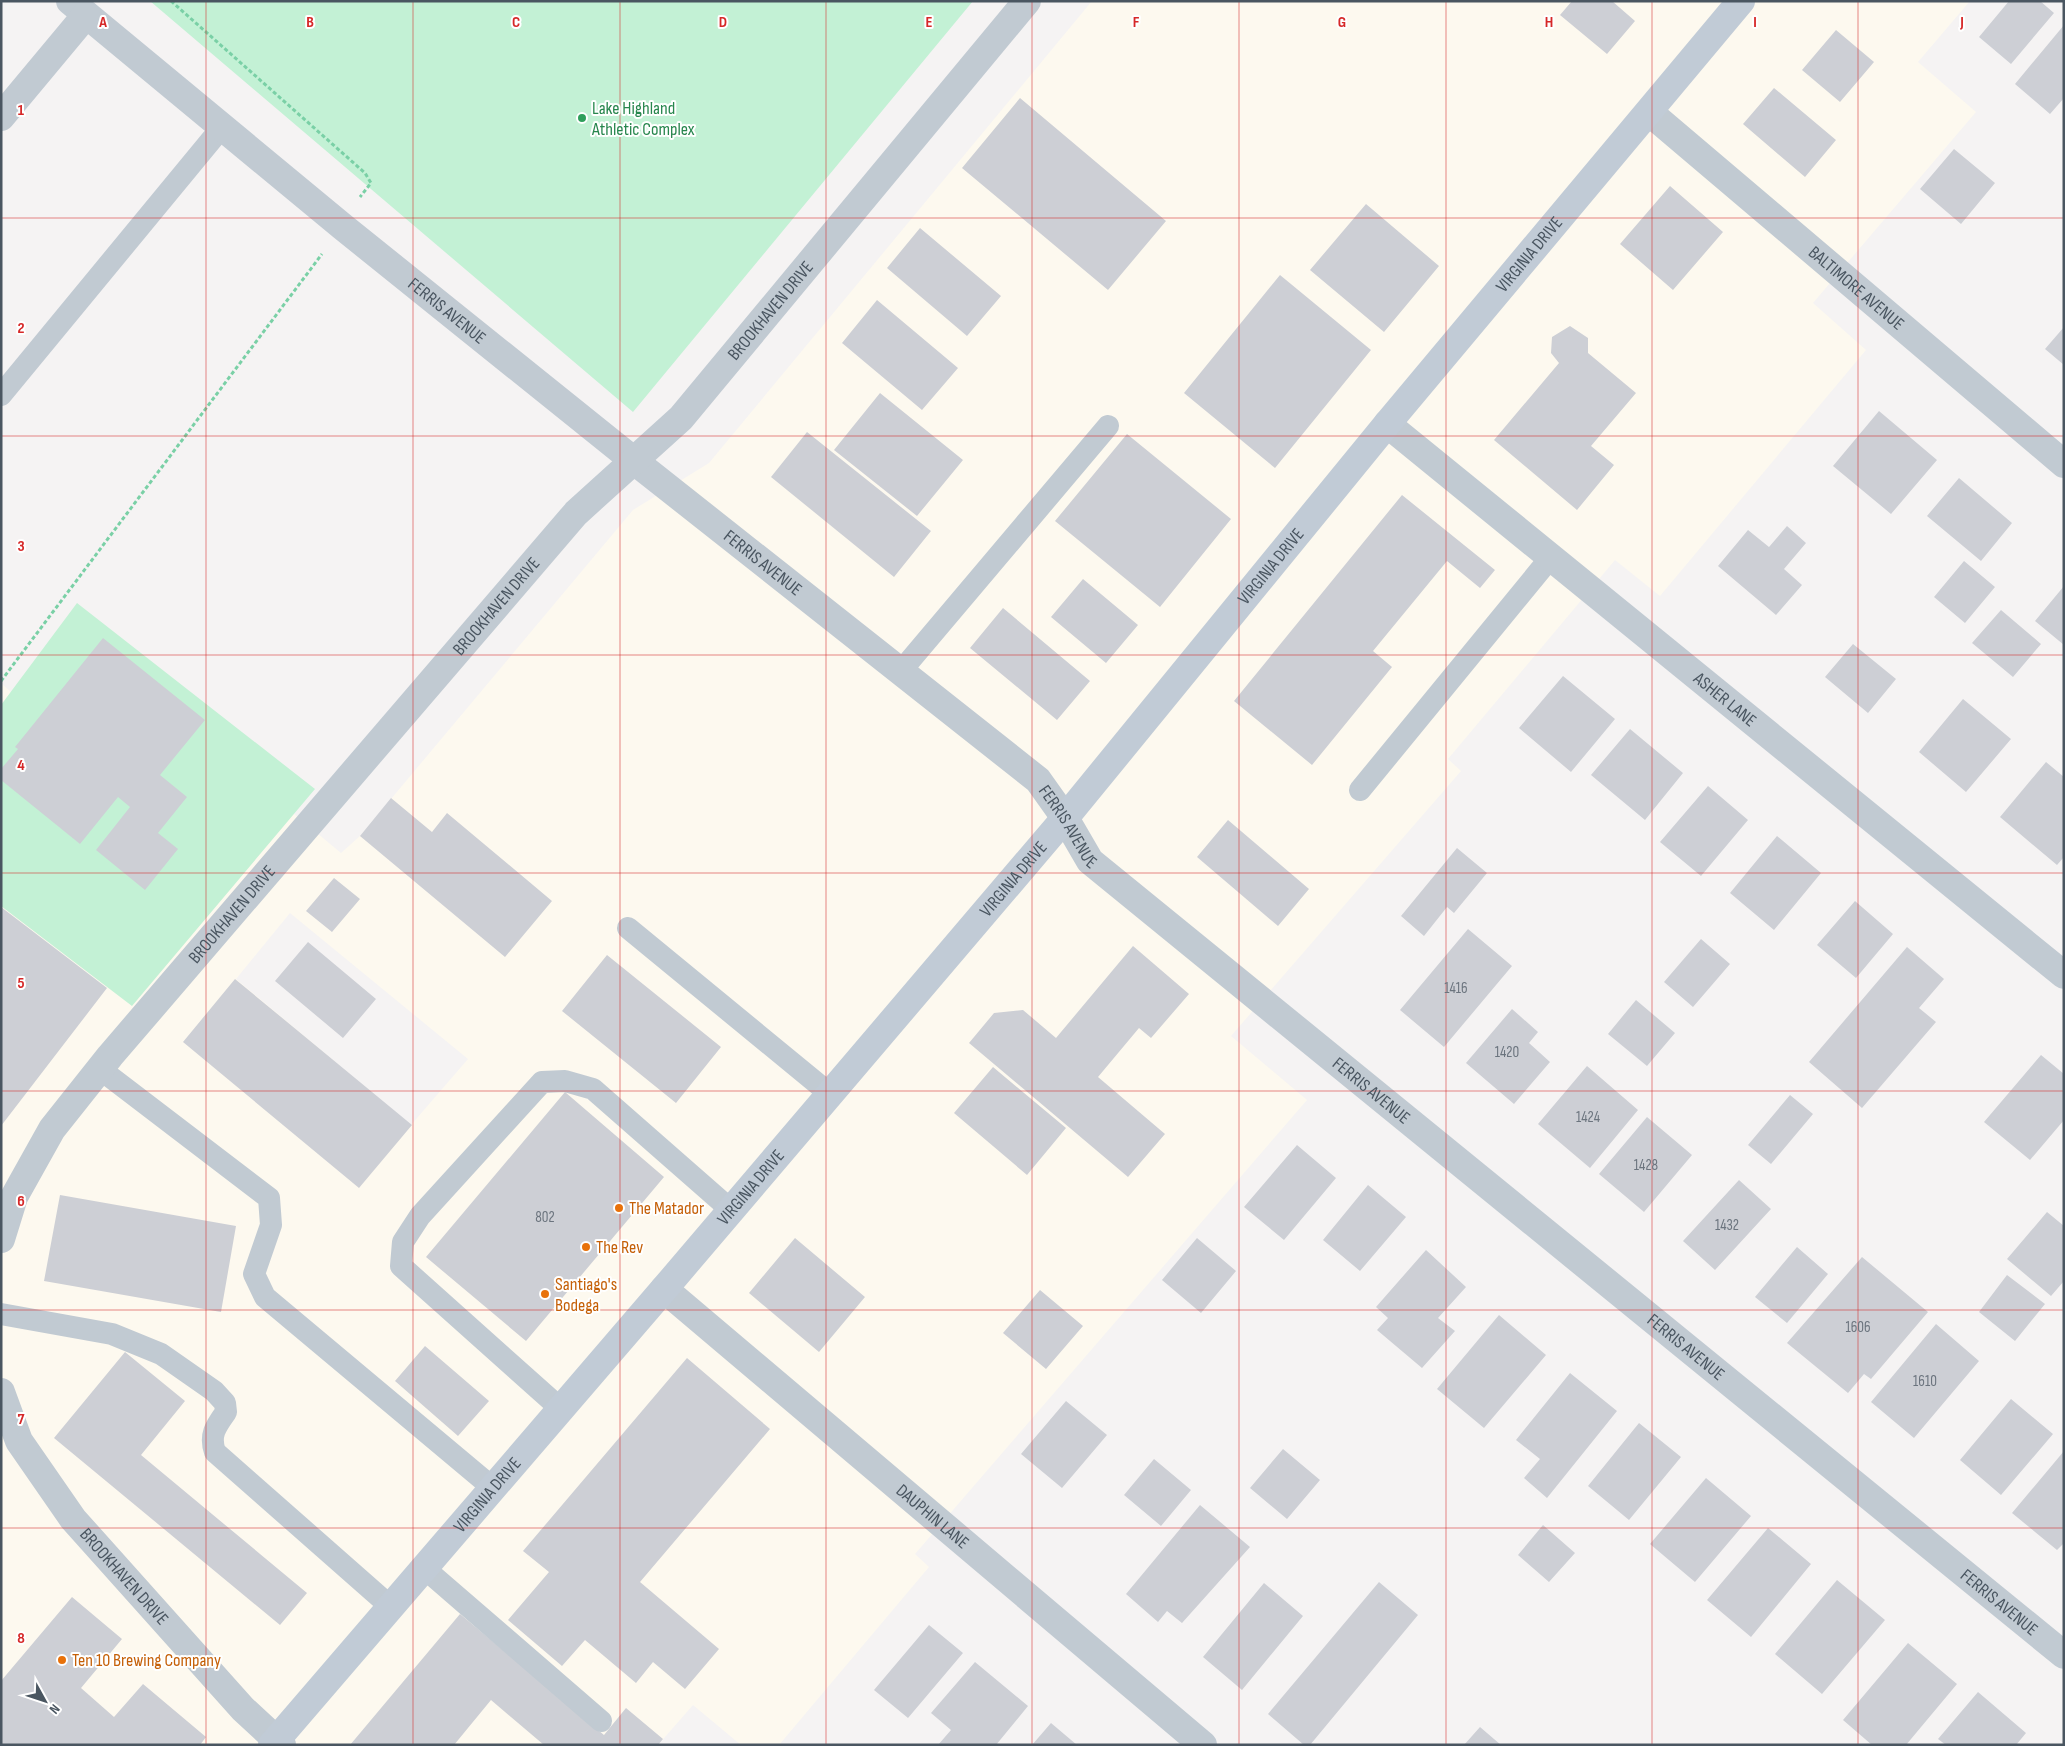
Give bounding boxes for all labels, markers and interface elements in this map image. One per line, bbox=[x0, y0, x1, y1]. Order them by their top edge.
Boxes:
text: A bbox=[98, 13, 107, 32]
text: B bbox=[306, 13, 314, 32]
text: C bbox=[512, 13, 520, 32]
text: D bbox=[719, 13, 727, 32]
text: E bbox=[926, 13, 933, 32]
text: F bbox=[1133, 13, 1140, 32]
text: G bbox=[1338, 13, 1346, 32]
text: H bbox=[1545, 13, 1553, 32]
text: I bbox=[1753, 13, 1757, 32]
text: J bbox=[1959, 13, 1964, 32]
place label: Lake Highland Athletic Complex bbox=[591, 98, 695, 140]
text: 1 bbox=[18, 101, 25, 120]
marker: Lake Highland Athletic Complex bbox=[576, 112, 588, 124]
street label: VIRGINIA DRIVE bbox=[1491, 212, 1567, 297]
street label: BALTIMORE AVENUE bbox=[1804, 242, 1908, 334]
street label: BROOKHAVEN DRIVE bbox=[723, 257, 817, 364]
street label: FERRIS AVENUE bbox=[404, 273, 490, 348]
text: 2 bbox=[17, 319, 25, 338]
street label: VIRGINIA DRIVE bbox=[1233, 524, 1308, 609]
street label: FERRIS AVENUE bbox=[720, 525, 806, 600]
text: 3 bbox=[17, 537, 25, 556]
street label: BROOKHAVEN DRIVE bbox=[448, 553, 544, 659]
street label: ASHER LANE bbox=[1689, 667, 1761, 731]
text: 4 bbox=[17, 756, 25, 775]
street label: FERRIS AVENUE bbox=[1034, 781, 1101, 873]
street label: VIRGINIA DRIVE bbox=[975, 837, 1051, 921]
street label: BROOKHAVEN DRIVE bbox=[184, 861, 280, 967]
text: 5 bbox=[17, 974, 25, 993]
house number: 1416 bbox=[1444, 979, 1468, 998]
house number: 1420 bbox=[1495, 1043, 1519, 1062]
street label: FERRIS AVENUE bbox=[1328, 1053, 1414, 1128]
house number: 1424 bbox=[1576, 1108, 1600, 1127]
street label: VIRGINIA DRIVE bbox=[713, 1145, 789, 1229]
house number: 1428 bbox=[1634, 1156, 1658, 1175]
text: 6 bbox=[17, 1192, 25, 1211]
place label: The Matador bbox=[629, 1198, 704, 1219]
marker: The Matador bbox=[613, 1202, 625, 1214]
house number: 802 bbox=[535, 1208, 555, 1227]
house number: 1432 bbox=[1715, 1216, 1739, 1235]
place label: The Rev bbox=[596, 1237, 643, 1258]
marker: The Rev bbox=[580, 1241, 592, 1253]
place label: Santiago's Bodega bbox=[555, 1274, 617, 1316]
marker: Santiago's Bodega bbox=[539, 1288, 551, 1300]
street label: FERRIS AVENUE bbox=[1643, 1309, 1729, 1385]
house number: 1606 bbox=[1845, 1318, 1871, 1337]
house number: 1610 bbox=[1913, 1372, 1937, 1391]
text: 7 bbox=[18, 1410, 25, 1429]
street label: VIRGINIA DRIVE bbox=[449, 1453, 525, 1537]
street label: DAUPHIN LANE bbox=[892, 1480, 973, 1553]
street label: BROOKHAVEN DRIVE bbox=[76, 1524, 173, 1629]
street label: FERRIS AVENUE bbox=[1956, 1564, 2042, 1640]
text: 8 bbox=[17, 1629, 25, 1648]
place label: Ten 10 Brewing Company bbox=[72, 1650, 221, 1671]
marker: Ten 10 Brewing Company bbox=[56, 1654, 68, 1666]
north arrow bbox=[20, 1676, 70, 1726]
text: N bbox=[46, 1701, 63, 1717]

